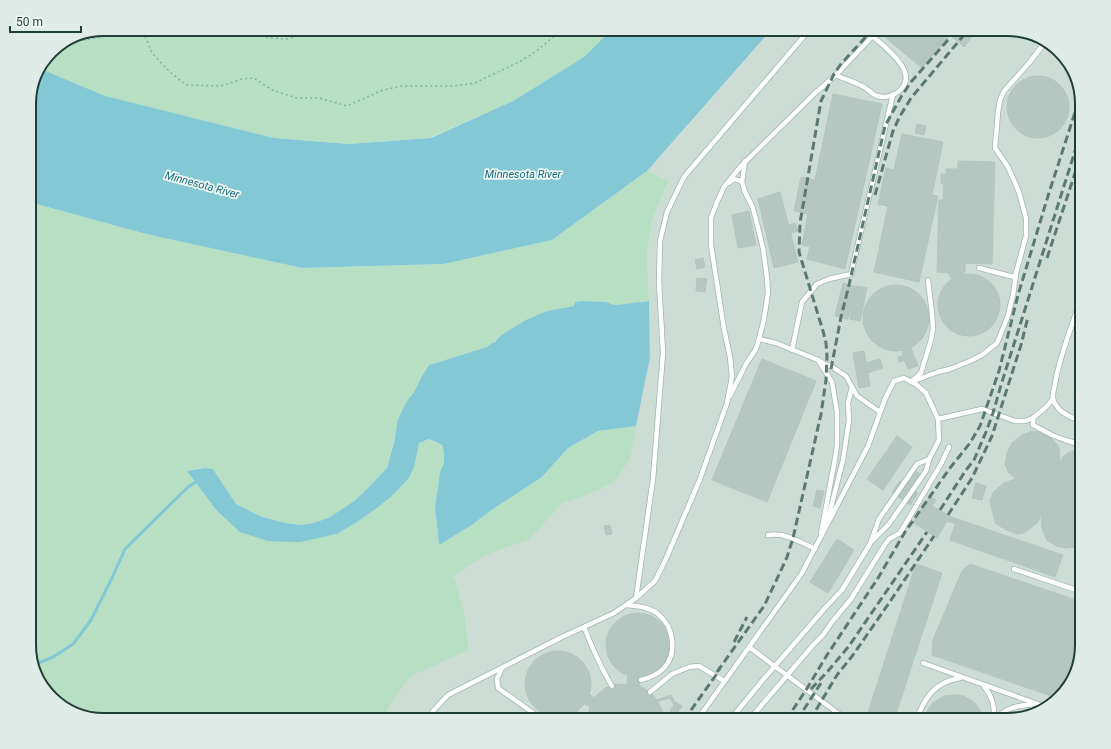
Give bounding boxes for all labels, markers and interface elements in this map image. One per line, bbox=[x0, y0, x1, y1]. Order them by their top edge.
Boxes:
scale bar bbox=[10, 8, 81, 34]
text: 50 m bbox=[16, 15, 43, 29]
water label: Minnesota River bbox=[485, 168, 562, 181]
water label: Minnesota River bbox=[163, 169, 241, 201]

